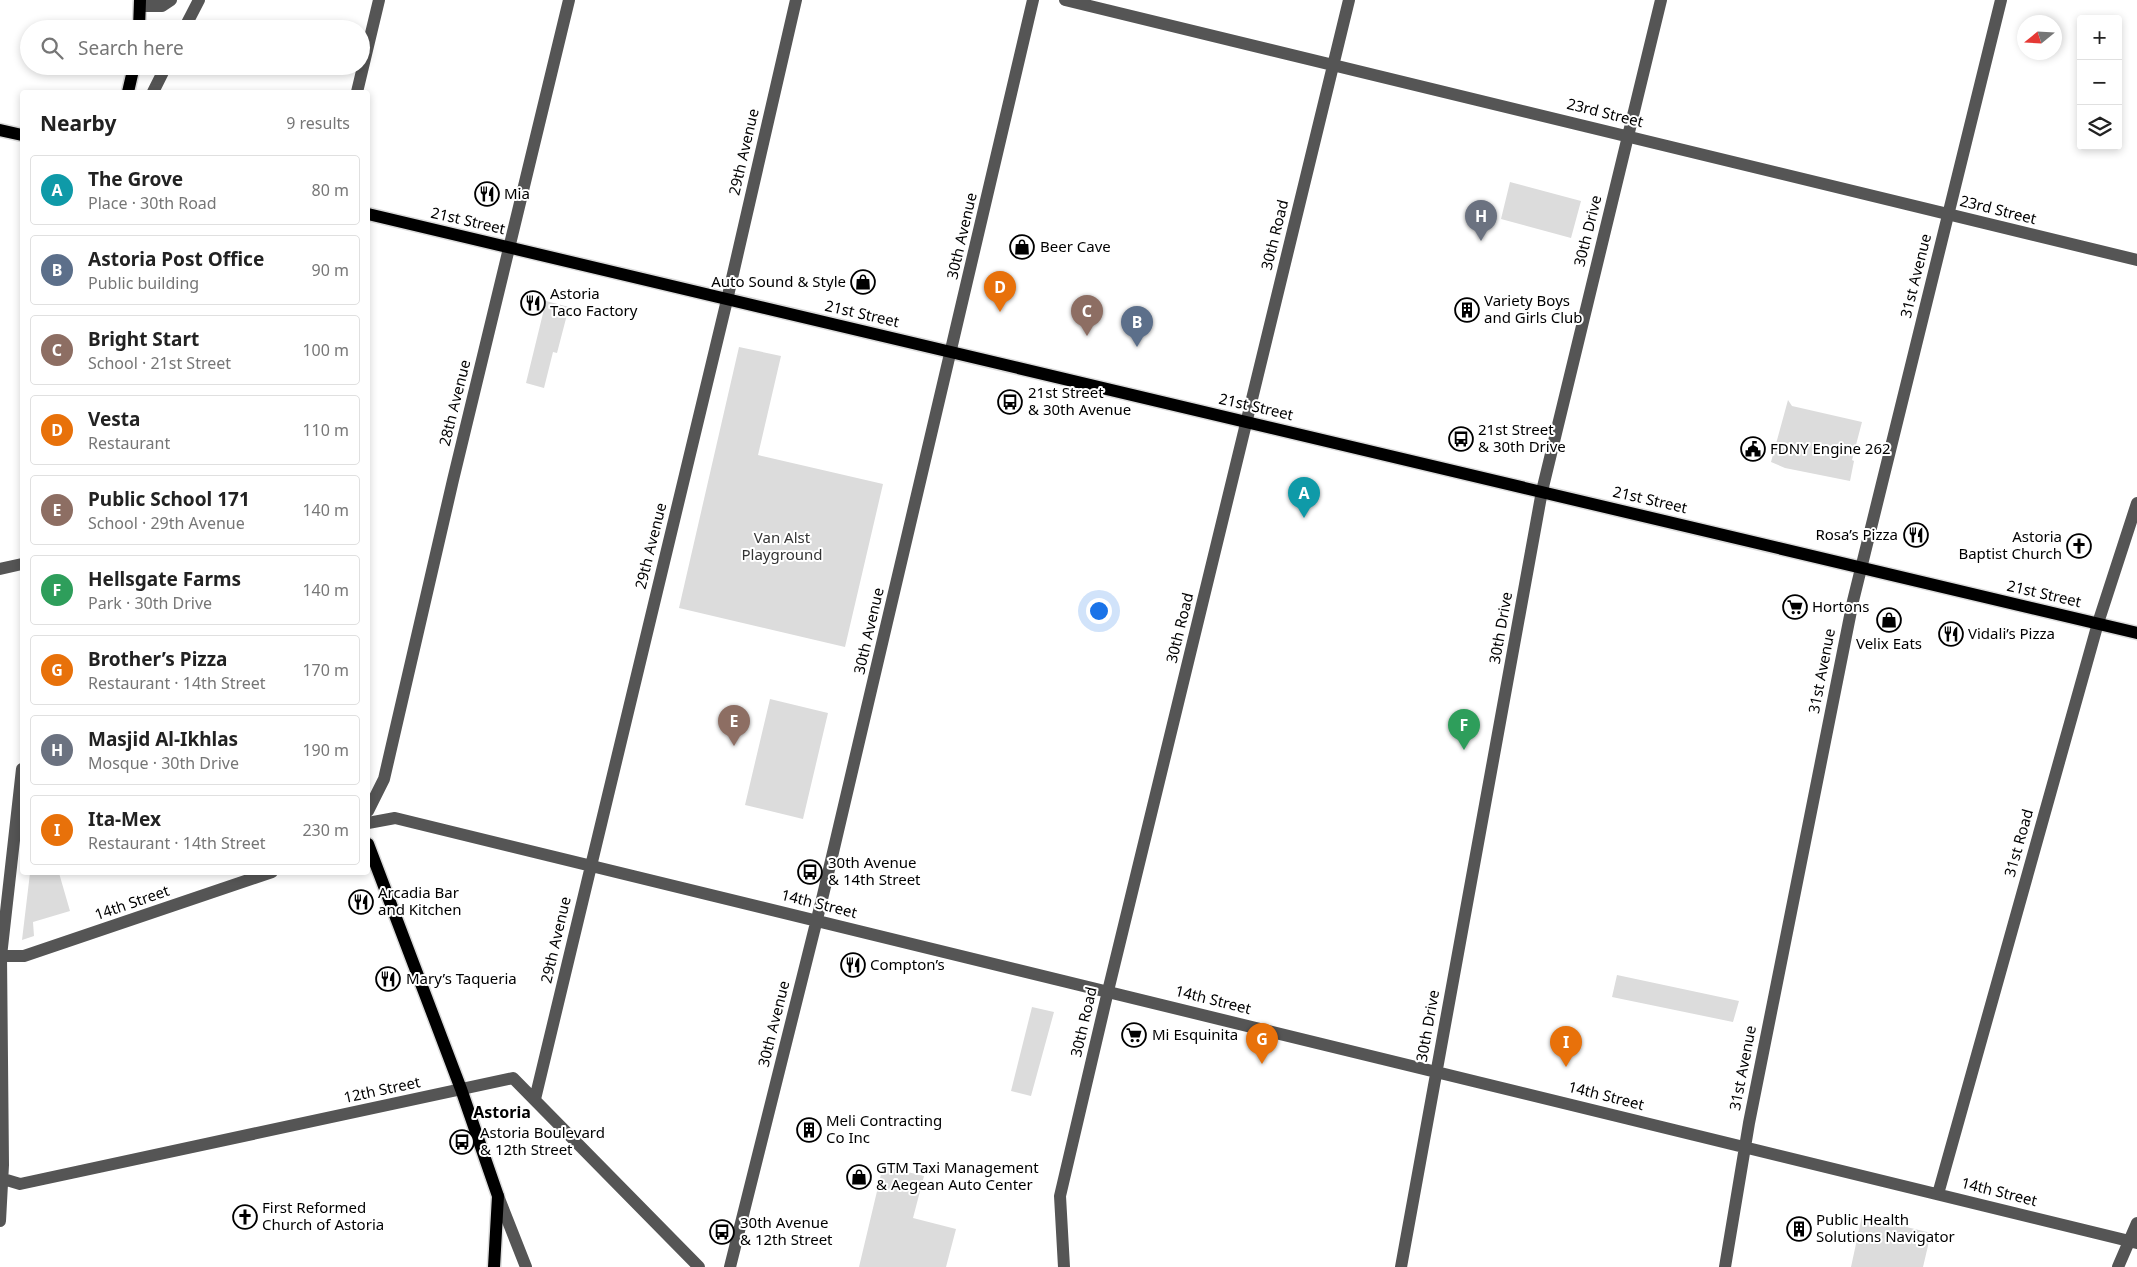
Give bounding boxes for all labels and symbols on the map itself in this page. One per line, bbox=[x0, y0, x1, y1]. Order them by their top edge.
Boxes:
north arrow bbox=[2017, 15, 2062, 60]
street label: 23rd Street bbox=[1565, 93, 1646, 131]
street label: 29th Avenue bbox=[723, 106, 763, 197]
restaurant icon: Mia bbox=[474, 181, 500, 207]
place label: Mia bbox=[504, 183, 530, 203]
street label: 30th Avenue bbox=[941, 190, 981, 281]
street label: 23rd Street bbox=[1958, 190, 2039, 228]
street label: 30th Drive bbox=[1569, 193, 1606, 269]
street label: 30th Road bbox=[1256, 198, 1292, 272]
pin: H bbox=[1465, 200, 1497, 241]
street label: 21st Street bbox=[429, 202, 508, 238]
street label: 31st Avenue bbox=[1895, 231, 1935, 320]
shop icon: Beer Cave bbox=[1009, 234, 1035, 260]
place label: Beer Cave bbox=[1040, 236, 1111, 256]
shop icon: Auto Sound & Style bbox=[850, 269, 876, 295]
place label: Auto Sound & Style bbox=[711, 271, 846, 291]
pin: D bbox=[984, 271, 1016, 312]
place label: Astoria Taco Factory bbox=[550, 283, 638, 320]
restaurant icon: Astoria Taco Factory bbox=[520, 290, 546, 316]
place label: Variety Boys and Girls Club bbox=[1484, 290, 1583, 327]
street label: 21st Street bbox=[823, 295, 902, 331]
pin: C bbox=[1071, 295, 1103, 336]
building icon: Variety Boys and Girls Club bbox=[1454, 297, 1480, 323]
pin: B bbox=[1121, 306, 1153, 347]
street label: 28th Avenue bbox=[434, 357, 474, 448]
place label: 21st Street & 30th Avenue bbox=[1028, 382, 1131, 419]
street label: 21st Street bbox=[1217, 388, 1296, 424]
bus stop icon: 21st Street & 30th Avenue bbox=[997, 389, 1023, 415]
place label: 21st Street & 30th Drive bbox=[1478, 419, 1566, 456]
bus stop icon: 21st Street & 30th Drive bbox=[1448, 426, 1474, 452]
public building icon: FDNY Engine 262 bbox=[1740, 436, 1766, 462]
place label: FDNY Engine 262 bbox=[1770, 438, 1891, 458]
pin: A bbox=[1288, 477, 1320, 518]
street label: 21st Street bbox=[1611, 481, 1690, 517]
street label: 29th Avenue bbox=[630, 500, 670, 591]
restaurant icon: Rosa’s Pizza bbox=[1903, 522, 1929, 548]
place label: Rosa’s Pizza bbox=[1815, 524, 1898, 544]
place label: Astoria Baptist Church bbox=[1958, 526, 2062, 563]
park label: Van Alst Playground bbox=[742, 527, 822, 564]
church icon: Astoria Baptist Church bbox=[2066, 533, 2092, 559]
street label: 21st Street bbox=[2005, 575, 2084, 611]
street label: 30th Avenue bbox=[848, 585, 888, 676]
street label: 30th Drive bbox=[1484, 590, 1516, 665]
street label: 30th Road bbox=[1161, 591, 1197, 665]
supermarket icon: Hortons bbox=[1782, 594, 1808, 620]
place label: Hortons bbox=[1812, 596, 1869, 616]
your location bbox=[1086, 598, 1112, 624]
shop icon: Velix Eats bbox=[1876, 607, 1902, 633]
restaurant icon: Vidali’s Pizza bbox=[1938, 621, 1964, 647]
place label: Vidali’s Pizza bbox=[1968, 623, 2055, 643]
street label: 31st Avenue bbox=[1803, 627, 1839, 715]
place label: Velix Eats bbox=[1856, 633, 1922, 653]
pin: E bbox=[718, 705, 750, 746]
pin: F bbox=[1448, 709, 1480, 750]
street label: 31st Road bbox=[1999, 806, 2037, 879]
place label: 30th Avenue & 14th Street bbox=[828, 852, 921, 889]
bus stop icon: 30th Avenue & 14th Street bbox=[797, 859, 823, 885]
street label: 14th Street bbox=[92, 880, 172, 924]
place label: Arcadia Bar and Kitchen bbox=[378, 882, 462, 919]
street label: 14th Street bbox=[779, 884, 860, 922]
restaurant icon: Arcadia Bar and Kitchen bbox=[348, 889, 374, 915]
street label: 29th Avenue bbox=[535, 894, 575, 985]
restaurant icon: Compton’s bbox=[840, 952, 866, 978]
place label: Compton’s bbox=[870, 954, 945, 974]
restaurant icon: Mary’s Taqueria bbox=[375, 966, 401, 992]
place label: Mary’s Taqueria bbox=[406, 968, 517, 988]
street label: 30th Avenue bbox=[753, 978, 793, 1069]
street label: 14th Street bbox=[1173, 980, 1254, 1018]
street label: 30th Road bbox=[1065, 985, 1101, 1059]
street label: 30th Drive bbox=[1411, 988, 1443, 1063]
supermarket icon: Mi Esquinita bbox=[1121, 1022, 1147, 1048]
pin: G bbox=[1246, 1023, 1278, 1064]
place label: Mi Esquinita bbox=[1152, 1024, 1238, 1044]
street label: 31st Avenue bbox=[1724, 1024, 1760, 1112]
pin: I bbox=[1550, 1026, 1582, 1067]
street label: 12th Street bbox=[342, 1071, 422, 1107]
street label: 14th Street bbox=[1566, 1076, 1647, 1114]
district label: Astoria bbox=[473, 1101, 531, 1123]
place label: Meli Contracting Co Inc bbox=[826, 1110, 942, 1147]
building icon: Meli Contracting Co Inc bbox=[796, 1117, 822, 1143]
place label: Astoria Boulevard & 12th Street bbox=[480, 1122, 605, 1159]
bus stop icon: Astoria Boulevard & 12th Street bbox=[449, 1129, 475, 1155]
place label: GTM Taxi Management & Aegean Auto Center bbox=[876, 1157, 1039, 1194]
shop icon: GTM Taxi Management & Aegean Auto Center bbox=[846, 1164, 872, 1190]
street label: 14th Street bbox=[1959, 1172, 2040, 1210]
place label: First Reformed Church of Astoria bbox=[262, 1197, 384, 1234]
church icon: First Reformed Church of Astoria bbox=[232, 1204, 258, 1230]
place label: Public Health Solutions Navigator bbox=[1816, 1209, 1955, 1246]
place label: 30th Avenue & 12th Street bbox=[740, 1212, 833, 1249]
building icon: Public Health Solutions Navigator bbox=[1786, 1216, 1812, 1242]
bus stop icon: 30th Avenue & 12th Street bbox=[709, 1219, 735, 1245]

